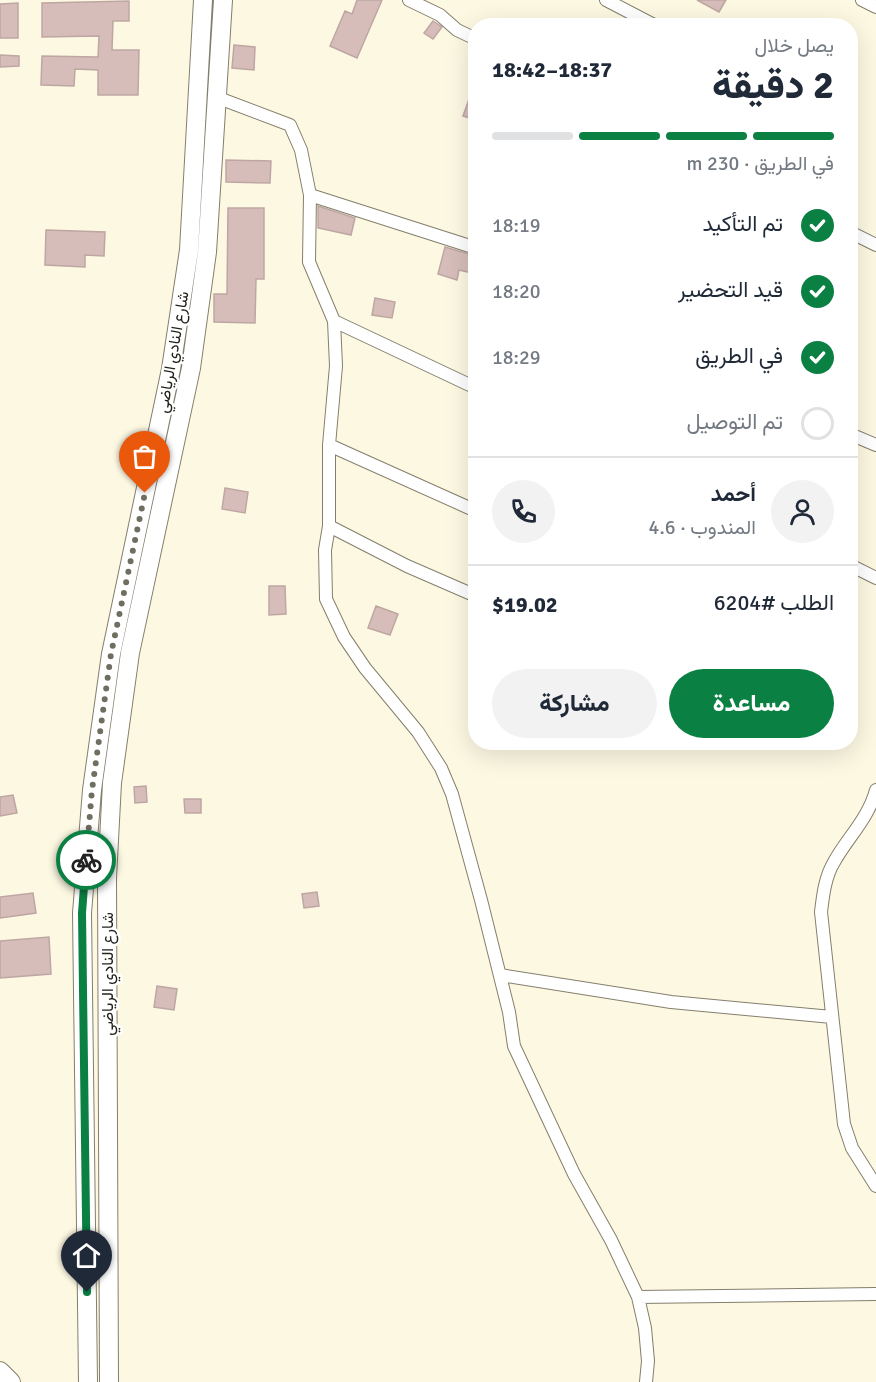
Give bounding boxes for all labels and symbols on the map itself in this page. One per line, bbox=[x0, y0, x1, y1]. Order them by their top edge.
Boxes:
street label: شارع النادي الرياضي bbox=[152, 290, 197, 415]
pin bbox=[119, 431, 170, 493]
courier bbox=[56, 830, 116, 890]
street label: شارع النادي الرياضي bbox=[98, 912, 121, 1036]
pin bbox=[61, 1230, 112, 1292]

